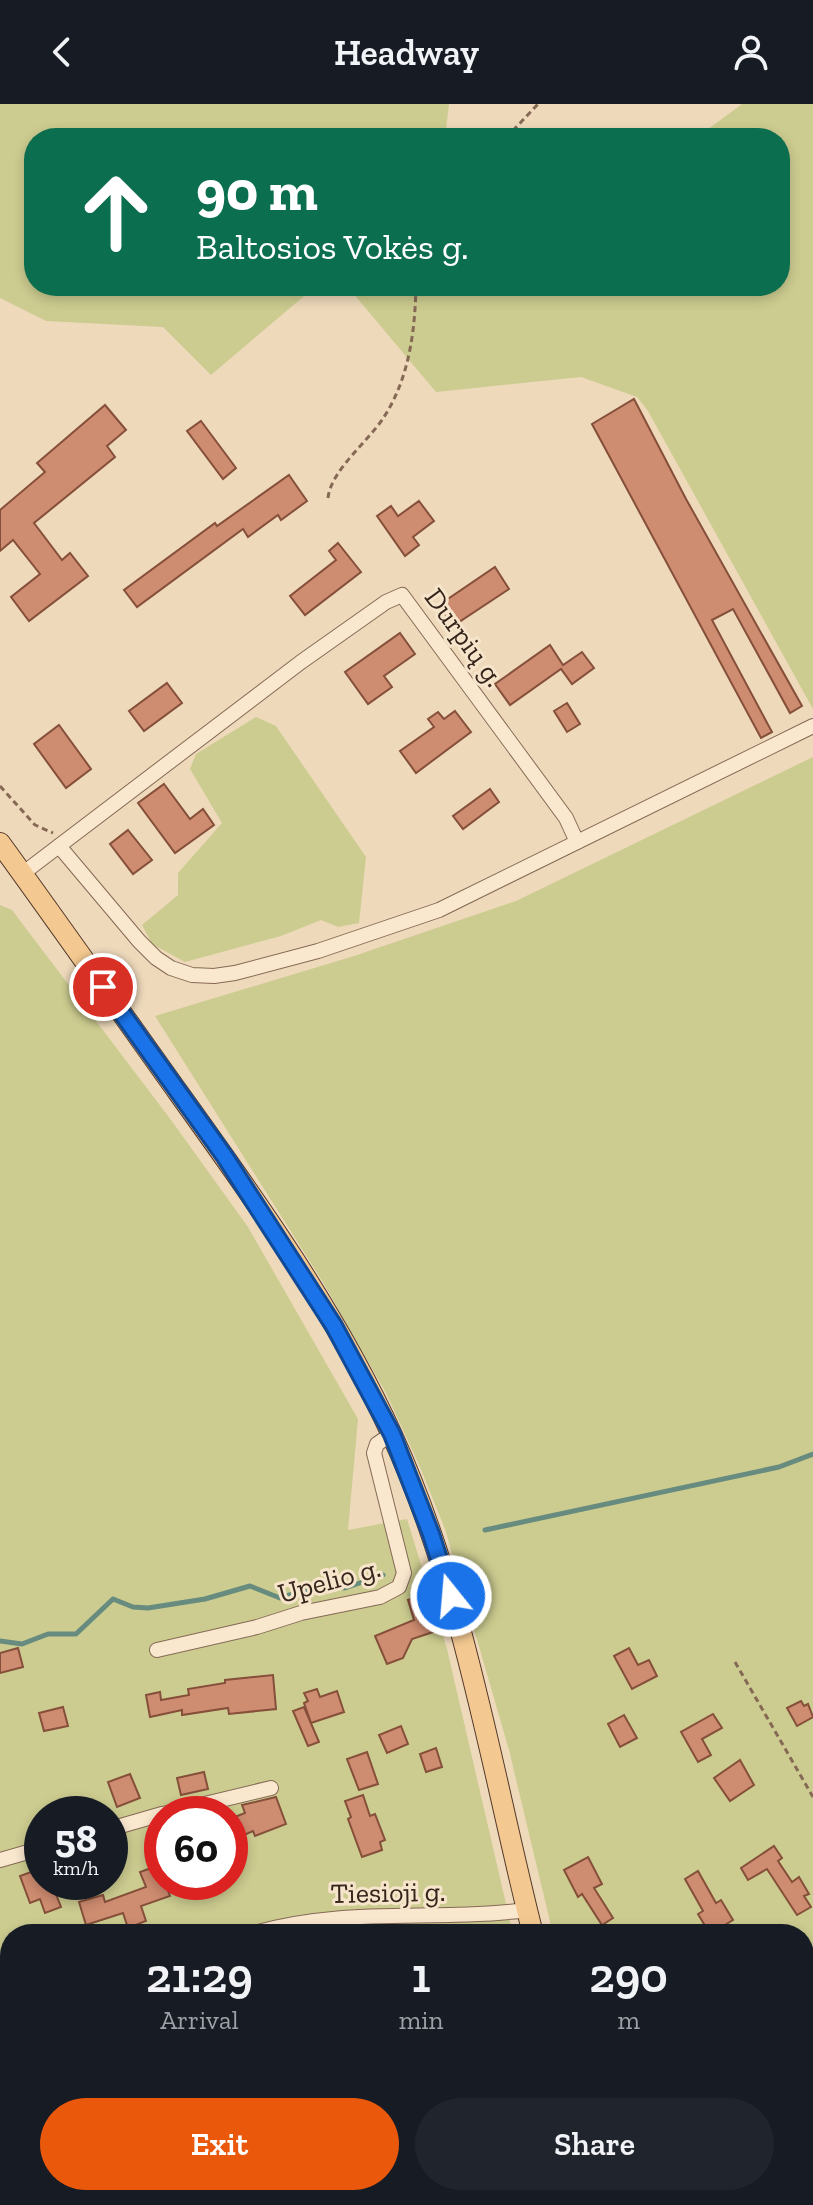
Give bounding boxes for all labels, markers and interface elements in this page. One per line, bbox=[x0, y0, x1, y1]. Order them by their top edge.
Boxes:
icon: back bbox=[40, 30, 84, 74]
icon: person bbox=[729, 30, 773, 74]
text: Headway bbox=[334, 31, 479, 74]
text: 90 m bbox=[196, 157, 318, 224]
icon: ahead bbox=[64, 160, 168, 264]
text: Baltosios Vokės g. bbox=[196, 225, 469, 268]
street label: Durpių g. bbox=[418, 582, 511, 693]
pin bbox=[69, 953, 137, 1021]
icon: arrive bbox=[81, 965, 125, 1009]
street label: Upelio g. bbox=[274, 1551, 384, 1610]
position arrow bbox=[409, 1554, 493, 1638]
speed limit sign: 60 bbox=[144, 1796, 248, 1900]
text: 58 bbox=[55, 1814, 97, 1862]
text: km/h bbox=[53, 1856, 99, 1880]
street label: Tiesioji g. bbox=[330, 1875, 446, 1910]
text: 21:29 bbox=[146, 1947, 253, 2004]
text: 1 bbox=[412, 1947, 431, 2004]
text: 290 bbox=[589, 1947, 668, 2004]
text: Arrival bbox=[160, 2004, 239, 2036]
text: min bbox=[399, 2004, 443, 2036]
text: m bbox=[617, 2004, 640, 2036]
button: Exit bbox=[40, 2098, 399, 2190]
button: Share bbox=[415, 2098, 774, 2190]

